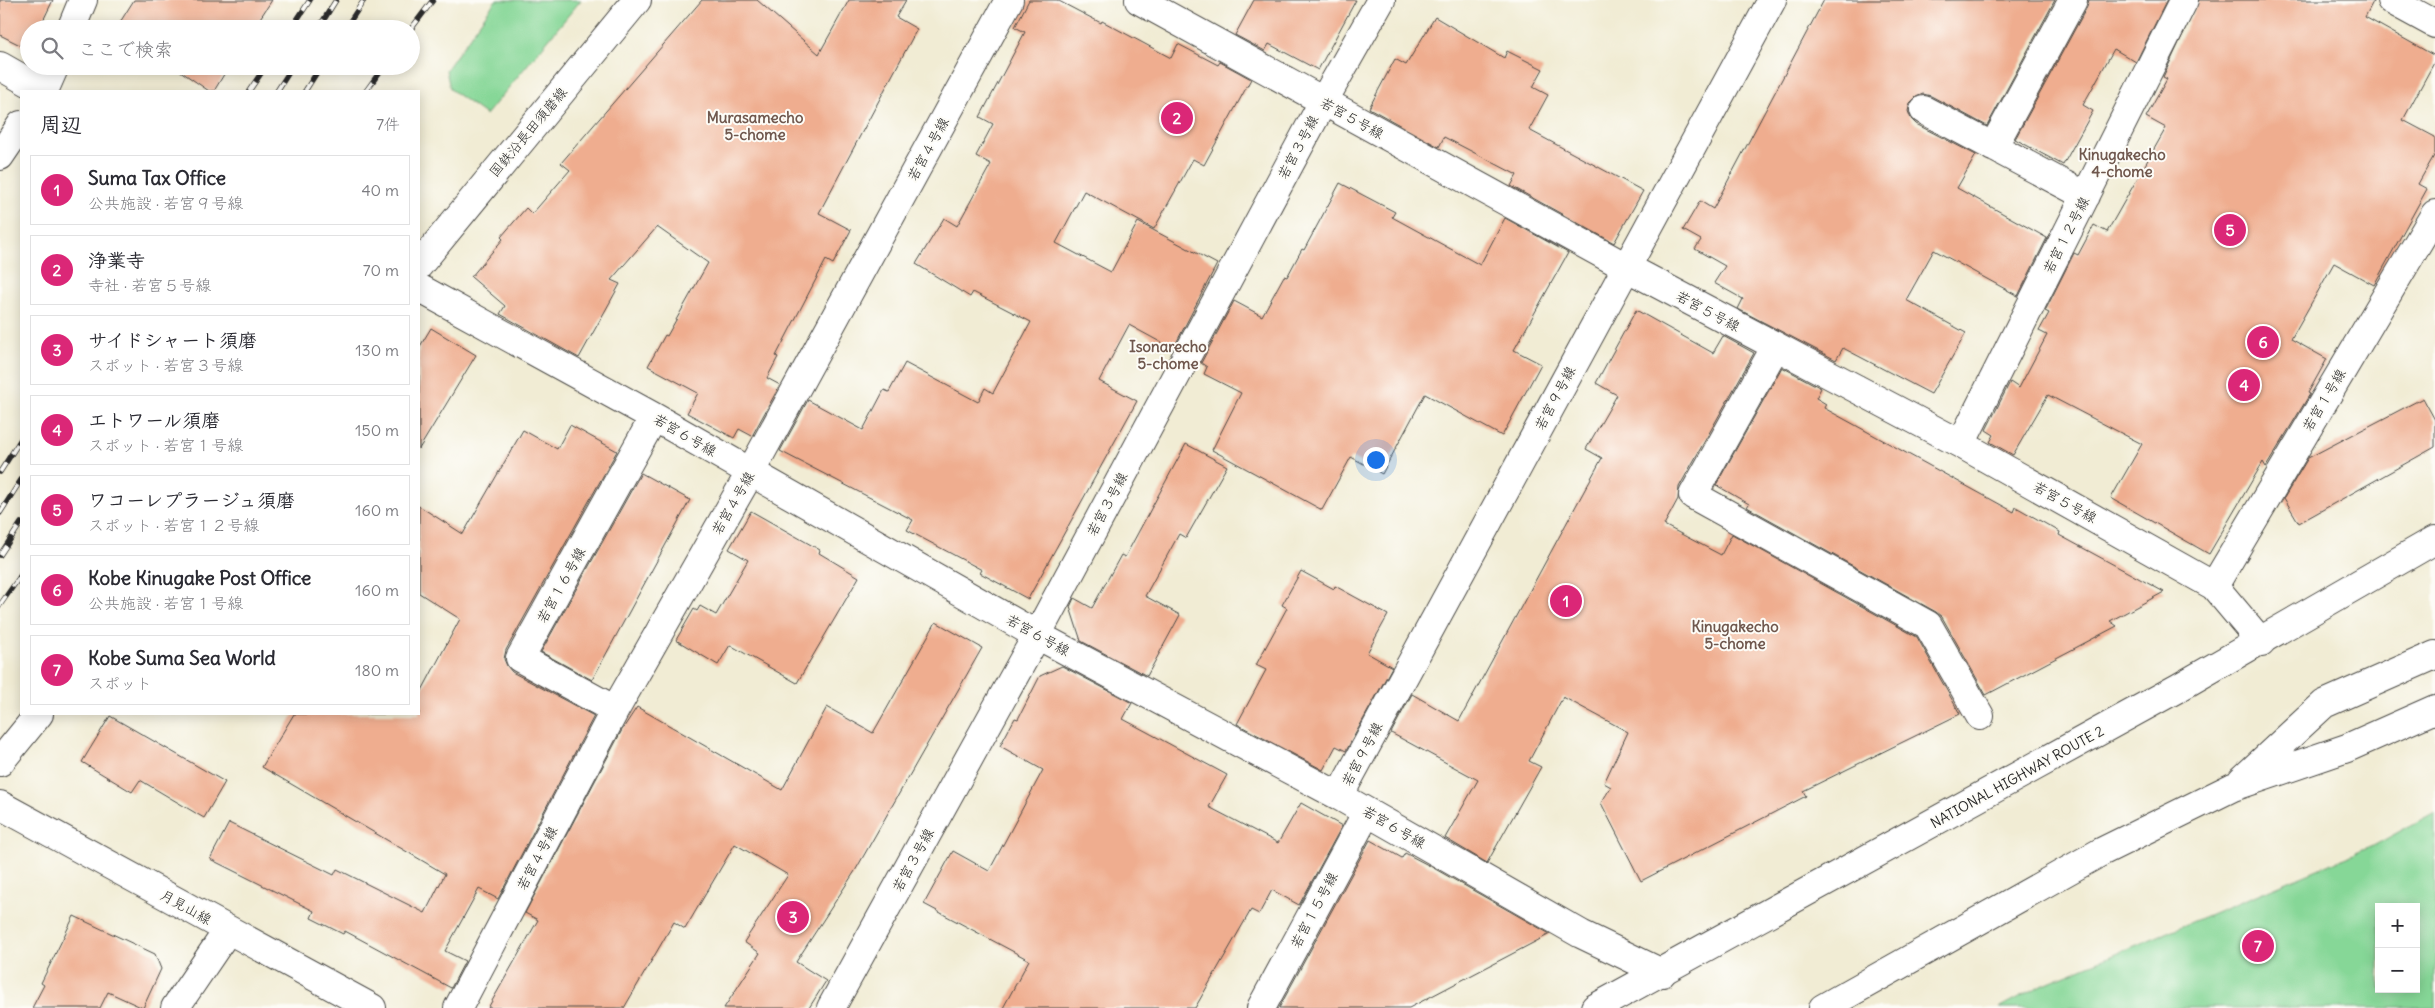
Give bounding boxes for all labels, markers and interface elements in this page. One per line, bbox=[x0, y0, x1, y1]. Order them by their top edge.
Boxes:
search box bbox=[20, 20, 420, 75]
icon: search bbox=[38, 34, 66, 62]
text: ここで検索 bbox=[78, 37, 173, 61]
street label: 国鉄沿長田須磨線 bbox=[485, 83, 571, 181]
street label: 若宮５号線 bbox=[1317, 93, 1387, 143]
pin: 2 bbox=[1161, 99, 1193, 137]
district label: Murasamecho 5-chome bbox=[707, 108, 804, 144]
text: 周辺 bbox=[40, 111, 82, 138]
street label: 若宮３号線 bbox=[1274, 112, 1322, 182]
text: 7件 bbox=[376, 114, 400, 134]
street label: 若宮４号線 bbox=[903, 114, 953, 184]
district label: Kinugakecho 4-chome bbox=[2078, 145, 2166, 181]
text: Suma Tax Office bbox=[88, 166, 226, 190]
text: 1 bbox=[54, 180, 60, 200]
text: 40 m bbox=[361, 180, 399, 200]
text: 公共施設 · 若宮９号線 bbox=[88, 193, 243, 213]
street label: 若宮１２号線 bbox=[2039, 193, 2093, 277]
pin: 5 bbox=[2214, 211, 2246, 249]
text: 浄業寺 bbox=[88, 248, 145, 272]
text: 2 bbox=[53, 260, 61, 280]
text: 70 m bbox=[363, 260, 399, 280]
text: 寺社 · 若宮５号線 bbox=[88, 275, 211, 295]
street label: 若宮５号線 bbox=[1673, 287, 1743, 335]
pin: 6 bbox=[2247, 323, 2279, 361]
text: サイドシャート須磨 bbox=[88, 328, 257, 352]
district label: Isonarecho 5-chome bbox=[1129, 337, 1207, 373]
text: 3 bbox=[52, 340, 62, 360]
text: 130 m bbox=[355, 340, 399, 360]
text: スポット · 若宮３号線 bbox=[88, 355, 243, 375]
street label: 若宮９号線 bbox=[1531, 363, 1579, 433]
street label: 若宮１号線 bbox=[2298, 365, 2350, 435]
pin: 4 bbox=[2228, 366, 2260, 404]
text: エトワール須磨 bbox=[88, 408, 220, 432]
street label: 若宮６号線 bbox=[650, 410, 720, 460]
text: 4 bbox=[52, 420, 62, 440]
text: 150 m bbox=[355, 420, 399, 440]
text: スポット · 若宮１号線 bbox=[88, 435, 243, 455]
your location bbox=[1363, 447, 1389, 473]
street label: 若宮４号線 bbox=[708, 468, 758, 538]
street label: 若宮３号線 bbox=[1083, 469, 1131, 539]
street label: 若宮５号線 bbox=[2030, 477, 2100, 527]
text: ワコーレプラージュ須磨 bbox=[88, 488, 295, 512]
text: 5 bbox=[52, 500, 62, 520]
text: 160 m bbox=[355, 500, 399, 520]
text: スポット · 若宮１２号線 bbox=[88, 515, 259, 535]
street label: 若宮１６号線 bbox=[533, 544, 589, 626]
text: Kobe Kinugake Post Office bbox=[88, 566, 311, 590]
text: 6 bbox=[52, 580, 62, 600]
text: 160 m bbox=[355, 580, 399, 600]
pin: 1 bbox=[1550, 582, 1582, 620]
text: 公共施設 · 若宮１号線 bbox=[88, 593, 243, 613]
street label: 若宮６号線 bbox=[1003, 610, 1073, 660]
district label: Kinugakecho 5-chome bbox=[1691, 617, 1779, 653]
text: Kobe Suma Sea World bbox=[88, 646, 276, 670]
text: 7 bbox=[53, 660, 61, 680]
text: 180 m bbox=[355, 660, 399, 680]
text: スポット bbox=[88, 673, 152, 693]
street label: 若宮９号線 bbox=[1338, 719, 1386, 789]
street label: NATIONAL HIGHWAY ROUTE 2 bbox=[1927, 722, 2107, 832]
street label: 若宮６号線 bbox=[1359, 802, 1429, 852]
street label: 若宮４号線 bbox=[513, 823, 561, 893]
street label: 若宮３号線 bbox=[888, 825, 938, 895]
street label: 若宮１５号線 bbox=[1286, 869, 1342, 951]
street label: 月見山線 bbox=[157, 886, 215, 928]
pin: 3 bbox=[777, 898, 809, 936]
map controls bbox=[2375, 903, 2420, 993]
button: + bbox=[2375, 903, 2420, 948]
pin: 7 bbox=[2242, 927, 2274, 965]
button: − bbox=[2375, 948, 2420, 993]

